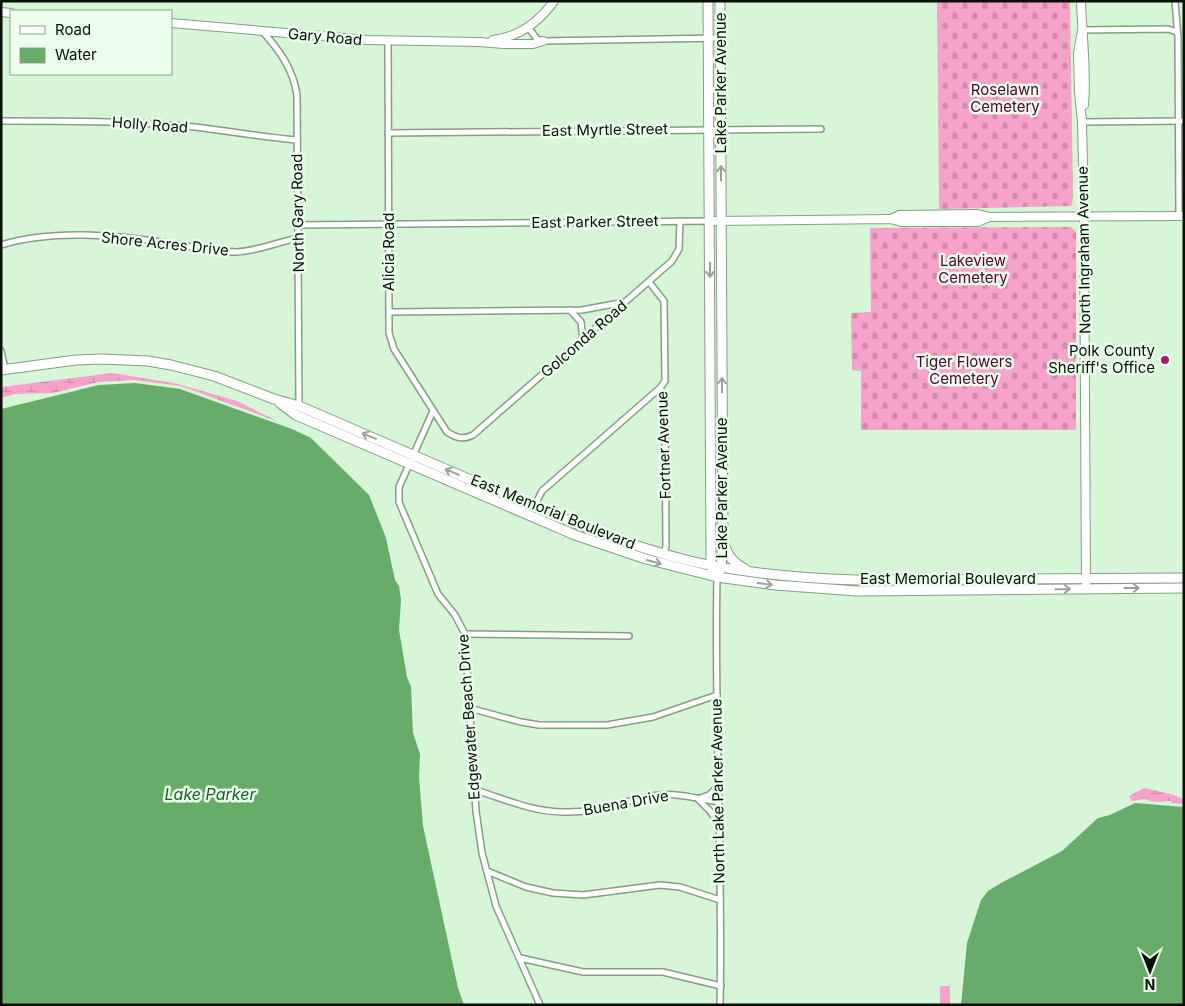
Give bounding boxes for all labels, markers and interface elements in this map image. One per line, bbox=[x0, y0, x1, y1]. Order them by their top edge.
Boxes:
legend bbox=[10, 10, 172, 75]
street label: Lake Parker Avenue bbox=[711, 13, 730, 153]
text: Road bbox=[55, 20, 91, 39]
street label: Gary Road bbox=[287, 24, 363, 49]
text: Water bbox=[55, 45, 97, 64]
park label: Roselawn Cemetery bbox=[970, 80, 1040, 116]
street label: Holly Road bbox=[111, 112, 189, 137]
street label: East Myrtle Street bbox=[542, 119, 668, 140]
street label: North Gary Road bbox=[287, 154, 308, 272]
one-way arrow bbox=[716, 165, 726, 182]
street label: North Ingraham Avenue bbox=[1073, 166, 1094, 334]
street label: East Parker Street bbox=[531, 211, 659, 232]
street label: Alicia Road bbox=[379, 213, 398, 291]
street label: Shore Acres Drive bbox=[100, 227, 230, 260]
park label: Lakeview Cemetery bbox=[938, 251, 1008, 287]
one-way arrow bbox=[705, 262, 715, 278]
street label: Golconda Road bbox=[537, 296, 631, 381]
place label: Polk County Sheriff's Office bbox=[1048, 341, 1156, 377]
park label: Tiger Flowers Cemetery bbox=[916, 352, 1012, 388]
marker: Polk County Sheriff's Office bbox=[1159, 354, 1171, 366]
one-way arrow bbox=[717, 377, 727, 393]
street label: Fortner Avenue bbox=[652, 391, 675, 499]
street label: Lake Parker Avenue bbox=[712, 418, 731, 558]
one-way arrow bbox=[362, 431, 377, 441]
one-way arrow bbox=[445, 466, 460, 476]
street label: East Memorial Boulevard bbox=[468, 470, 638, 553]
one-way arrow bbox=[645, 557, 661, 567]
street label: East Memorial Boulevard bbox=[860, 569, 1036, 588]
one-way arrow bbox=[757, 579, 773, 589]
one-way arrow bbox=[1054, 584, 1070, 594]
one-way arrow bbox=[1124, 584, 1140, 593]
street label: Edgewater Beach Drive bbox=[453, 634, 484, 800]
street label: North Lake Parker Avenue bbox=[706, 698, 729, 884]
water label: Lake Parker bbox=[165, 784, 256, 804]
street label: Buena Drive bbox=[582, 786, 670, 819]
north arrow bbox=[1125, 946, 1175, 996]
text: N bbox=[1145, 976, 1155, 993]

